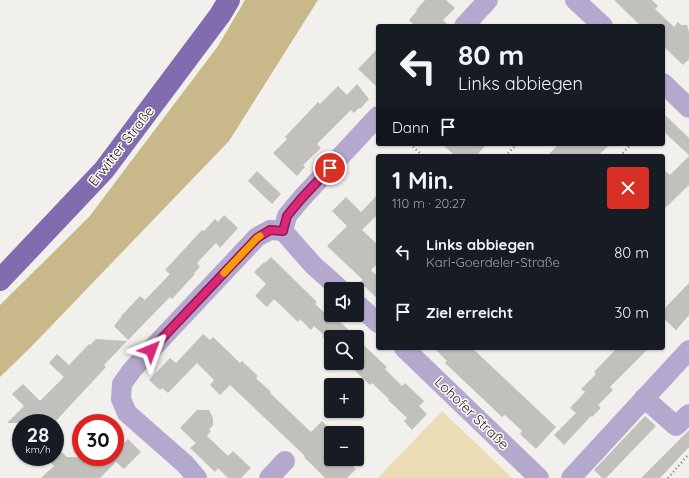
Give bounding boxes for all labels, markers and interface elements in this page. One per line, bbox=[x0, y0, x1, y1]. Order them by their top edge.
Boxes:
text: 80 m bbox=[458, 37, 524, 72]
icon: left bbox=[392, 40, 444, 92]
text: Links abbiegen bbox=[458, 72, 583, 95]
street label: Erwitter Straße bbox=[84, 102, 158, 190]
icon: arrive bbox=[437, 116, 459, 138]
text: Dann bbox=[392, 118, 429, 137]
pin bbox=[313, 151, 347, 185]
icon: arrive bbox=[319, 157, 341, 179]
text: 1 Min. bbox=[392, 165, 454, 195]
button: close bbox=[607, 167, 649, 209]
text: 110 m · 20:27 bbox=[392, 195, 465, 211]
text: Links abbiegen bbox=[426, 235, 534, 254]
icon: left bbox=[392, 241, 414, 263]
text: 80 m bbox=[614, 243, 649, 262]
text: Karl-Goerdeler-Straße bbox=[426, 254, 560, 270]
map controls bbox=[324, 282, 364, 466]
button: sound bbox=[324, 282, 364, 322]
icon: arrive bbox=[392, 301, 414, 323]
text: Ziel erreicht bbox=[426, 303, 513, 322]
text: 30 m bbox=[614, 303, 649, 322]
position arrow bbox=[130, 329, 172, 371]
button: search bbox=[324, 330, 364, 370]
street label: Lohofer Straße bbox=[431, 373, 513, 453]
button: + bbox=[324, 378, 364, 418]
speed limit sign: 30 bbox=[72, 414, 124, 466]
text: 28 bbox=[27, 422, 49, 447]
button: − bbox=[324, 426, 364, 466]
text: km/h bbox=[25, 443, 51, 456]

